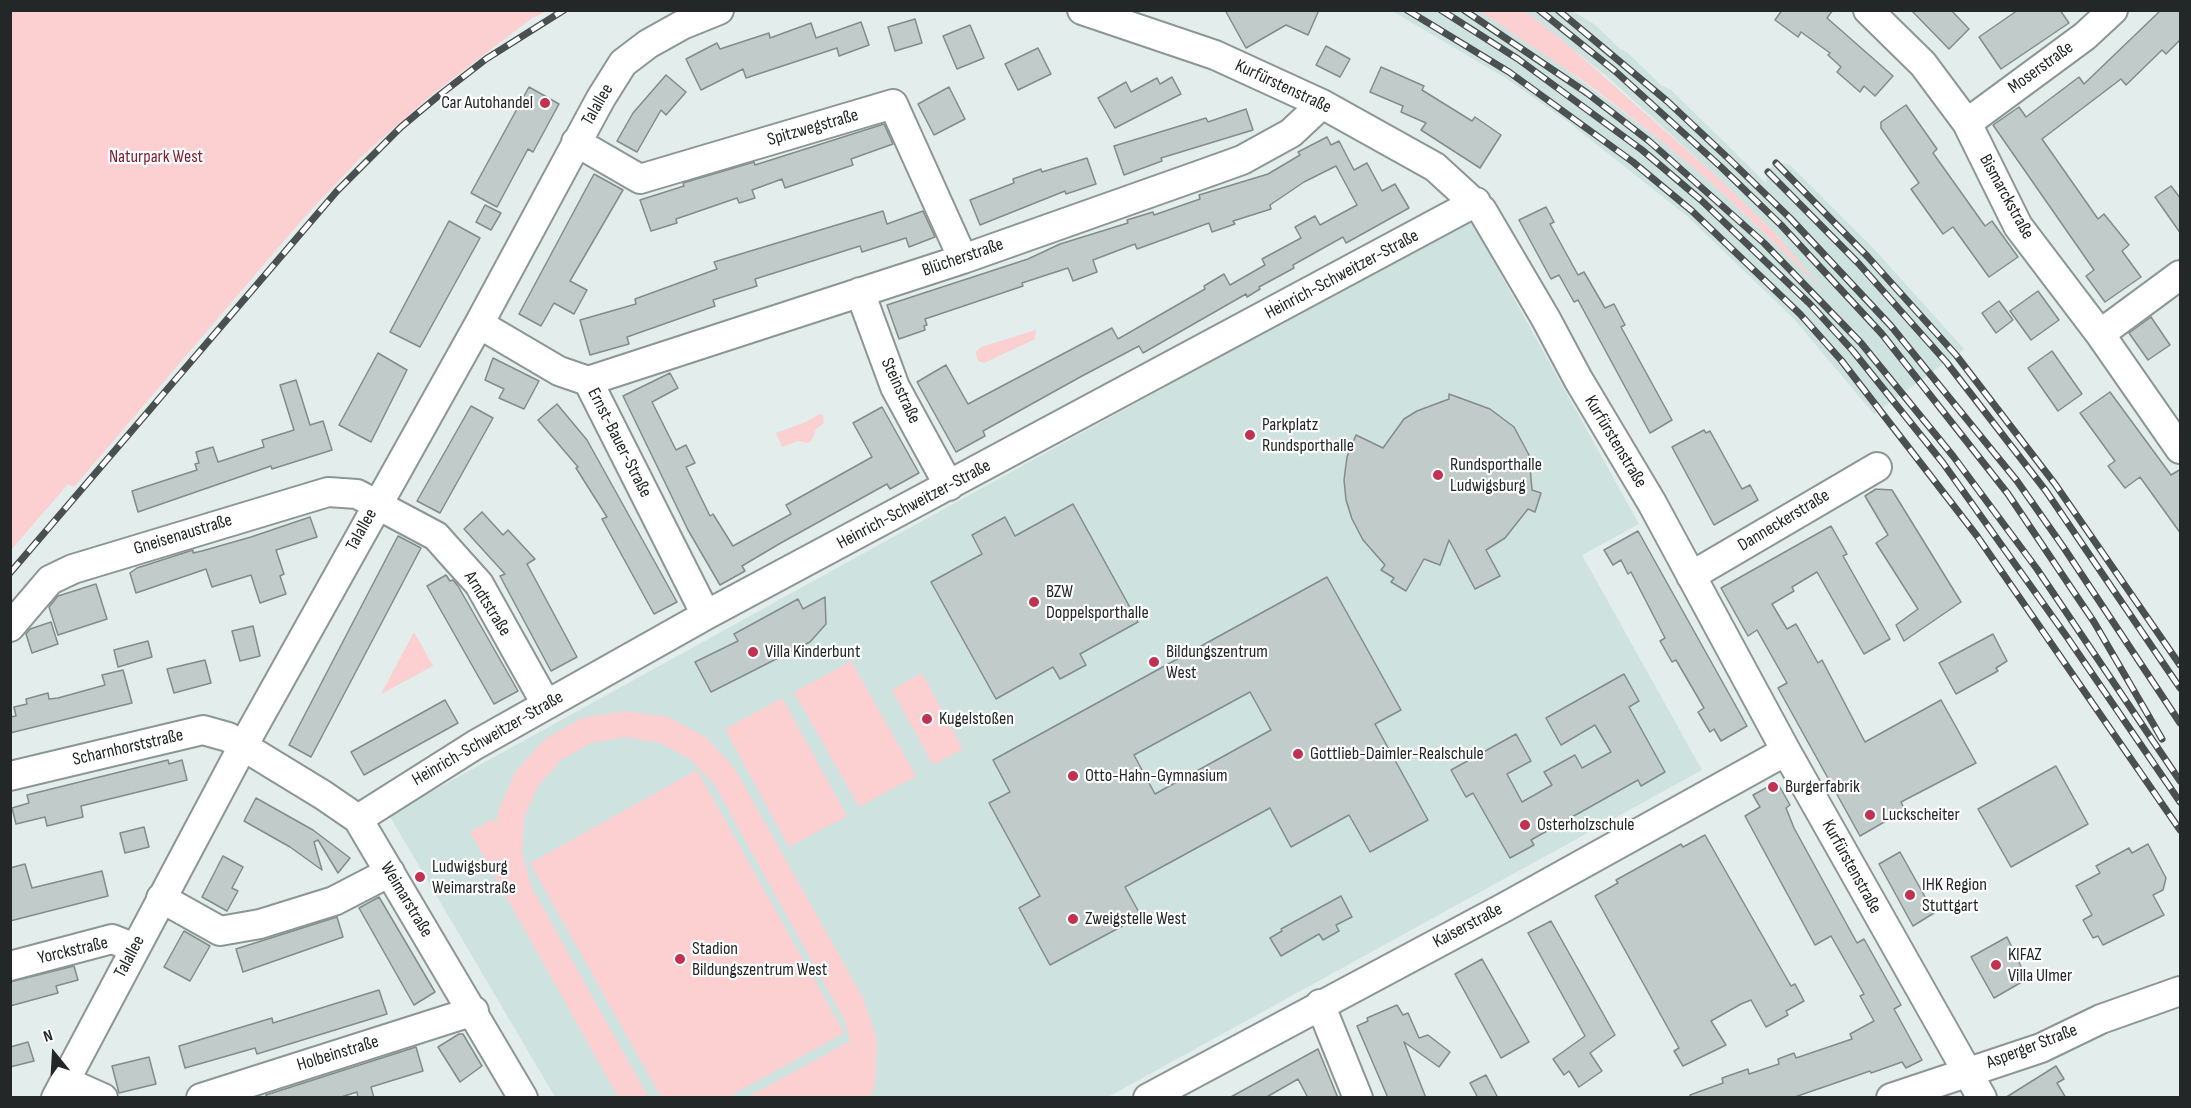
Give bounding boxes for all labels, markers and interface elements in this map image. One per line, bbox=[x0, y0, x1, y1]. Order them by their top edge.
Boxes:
street label: Moserstraße bbox=[2004, 37, 2078, 99]
street label: Kurfürstenstraße bbox=[1231, 55, 1335, 119]
street label: Talallee bbox=[578, 80, 618, 130]
place label: Car Autohandel bbox=[441, 92, 533, 114]
marker: Car Autohandel bbox=[538, 96, 552, 110]
street label: Spitzwegstraße bbox=[765, 105, 861, 151]
park label: Naturpark West bbox=[109, 146, 203, 168]
street label: Bismarckstraße bbox=[1974, 151, 2038, 243]
street label: Heinrich-Schweitzer-Straße bbox=[1261, 225, 1423, 325]
street label: Blücherstraße bbox=[920, 234, 1006, 282]
street label: Steinstraße bbox=[875, 355, 925, 427]
street label: Ernst-Bauer-Straße bbox=[582, 385, 656, 501]
street label: Kurfürstenstraße bbox=[1579, 392, 1651, 492]
place label: Parkplatz Rundsporthalle bbox=[1262, 414, 1354, 456]
marker: Parkplatz Rundsporthalle bbox=[1243, 428, 1257, 442]
place label: Rundsporthalle Ludwigsburg bbox=[1450, 454, 1542, 496]
street label: Heinrich-Schweitzer-Straße bbox=[833, 455, 995, 555]
marker: Rundsporthalle Ludwigsburg bbox=[1431, 468, 1445, 482]
street label: Danneckerstraße bbox=[1734, 485, 1834, 557]
street label: Talallee bbox=[342, 505, 382, 555]
street label: Gneisenaustraße bbox=[131, 510, 235, 560]
street label: Arndtstraße bbox=[459, 568, 515, 640]
place label: BZW Doppelsporthalle bbox=[1046, 581, 1149, 624]
marker: BZW Doppelsporthalle bbox=[1027, 595, 1041, 609]
place label: Villa Kinderbunt bbox=[765, 641, 860, 663]
place label: Bildungszentrum West bbox=[1166, 641, 1268, 684]
marker: Villa Kinderbunt bbox=[746, 645, 760, 659]
marker: Bildungszentrum West bbox=[1147, 655, 1161, 669]
street label: Heinrich-Schweitzer-Straße bbox=[409, 687, 567, 791]
place label: Kugelstoßen bbox=[939, 708, 1014, 730]
marker: Kugelstoßen bbox=[920, 712, 934, 726]
street label: Scharnhorststraße bbox=[71, 725, 185, 771]
place label: Gottlieb-Daimler-Realschule bbox=[1310, 743, 1484, 765]
marker: Gottlieb-Daimler-Realschule bbox=[1291, 747, 1305, 761]
place label: Otto-Hahn-Gymnasium bbox=[1085, 765, 1228, 787]
marker: Otto-Hahn-Gymnasium bbox=[1066, 769, 1080, 783]
place label: Burgerfabrik bbox=[1785, 776, 1860, 798]
marker: Burgerfabrik bbox=[1766, 780, 1780, 794]
place label: Luckscheiter bbox=[1882, 804, 1960, 826]
marker: Luckscheiter bbox=[1863, 808, 1877, 822]
place label: Osterholzschule bbox=[1537, 814, 1635, 836]
street label: Kurfürstenstraße bbox=[1816, 816, 1886, 918]
marker: Osterholzschule bbox=[1518, 818, 1532, 832]
place label: Ludwigsburg Weimarstraße bbox=[432, 856, 516, 898]
street label: Weimarstraße bbox=[375, 858, 437, 942]
marker: Ludwigsburg Weimarstraße bbox=[413, 870, 427, 884]
place label: IHK Region Stuttgart bbox=[1922, 874, 1987, 916]
marker: IHK Region Stuttgart bbox=[1903, 888, 1917, 902]
street label: Kaiserstraße bbox=[1430, 899, 1506, 953]
place label: Zweigstelle West bbox=[1085, 908, 1186, 930]
marker: Zweigstelle West bbox=[1066, 912, 1080, 926]
street label: Yorckstraße bbox=[36, 932, 110, 970]
street label: Talallee bbox=[110, 932, 150, 982]
place label: Stadion Bildungszentrum West bbox=[692, 938, 827, 980]
place label: KIFAZ Villa Ulmer bbox=[2008, 944, 2072, 986]
marker: Stadion Bildungszentrum West bbox=[673, 952, 687, 966]
marker: KIFAZ Villa Ulmer bbox=[1989, 958, 2003, 972]
street label: Asperger Straße bbox=[1983, 1020, 2081, 1074]
north arrow bbox=[24, 1024, 84, 1084]
text: N bbox=[41, 1026, 55, 1047]
street label: Holbeinstraße bbox=[295, 1031, 381, 1077]

